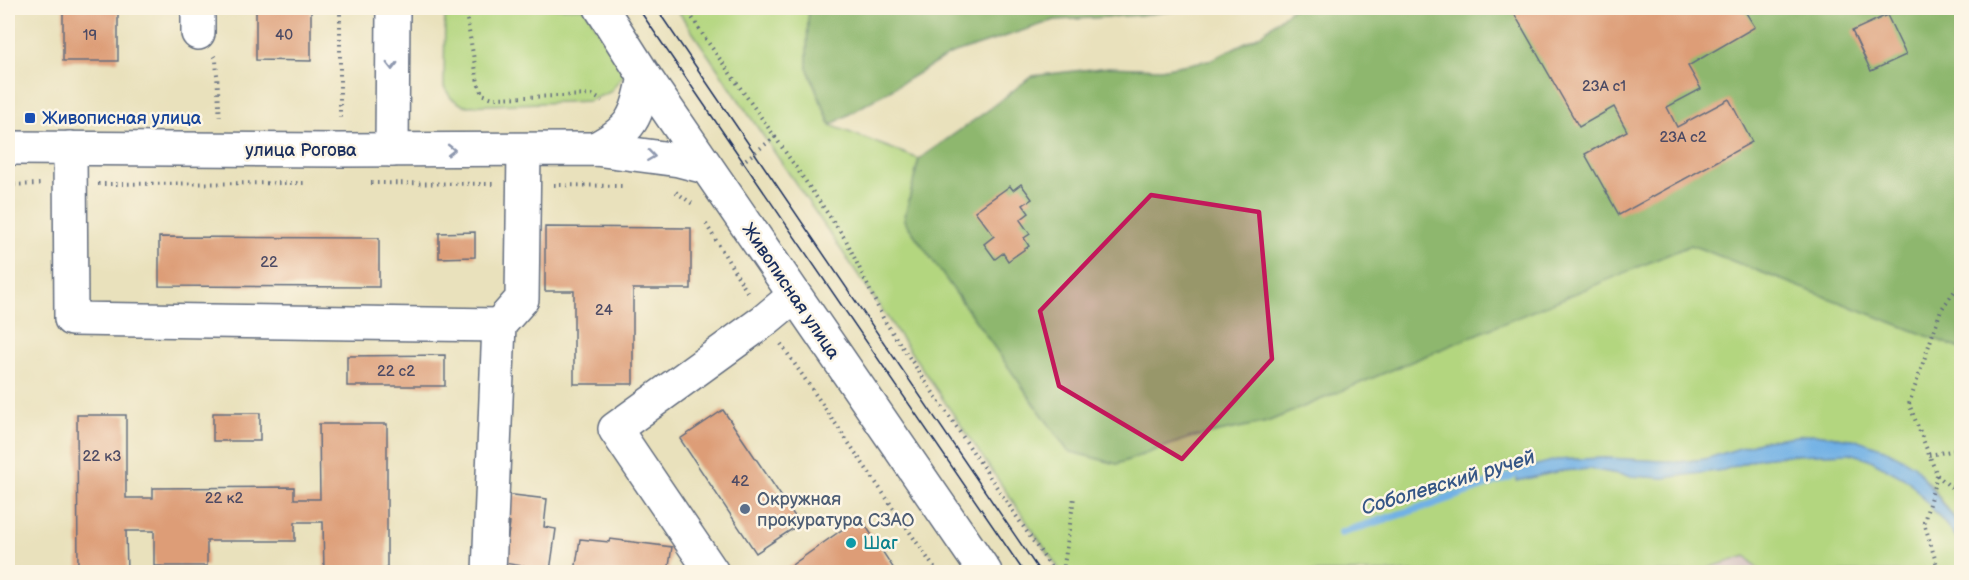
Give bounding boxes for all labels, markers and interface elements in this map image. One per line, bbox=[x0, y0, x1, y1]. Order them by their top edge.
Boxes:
house number: 19 bbox=[83, 26, 97, 45]
house number: 40 bbox=[275, 26, 293, 45]
one-way arrow bbox=[386, 61, 398, 70]
house number: 23А с1 bbox=[1582, 77, 1626, 96]
place label: Живописная улица bbox=[42, 108, 202, 129]
marker: Живописная улица bbox=[23, 111, 37, 125]
house number: 23А с2 bbox=[1659, 128, 1707, 147]
street label: улица Рогова bbox=[245, 140, 357, 161]
one-way arrow bbox=[446, 144, 455, 156]
one-way arrow bbox=[646, 150, 656, 162]
street label: Живописная улица bbox=[737, 219, 844, 364]
house number: 22 bbox=[260, 253, 278, 272]
house number: 24 bbox=[595, 301, 613, 320]
house number: 22 с2 bbox=[377, 362, 415, 381]
water label: Соболевский ручей bbox=[1359, 445, 1539, 521]
house number: 22 к3 bbox=[83, 447, 121, 466]
house number: 42 bbox=[731, 472, 749, 491]
house number: 22 к2 bbox=[205, 489, 243, 508]
place label: Окружная прокуратура СЗАО bbox=[757, 489, 915, 531]
marker: Окружная прокуратура СЗАО bbox=[738, 502, 752, 516]
place label: Шаг bbox=[863, 533, 898, 554]
marker: Шаг bbox=[844, 536, 858, 550]

